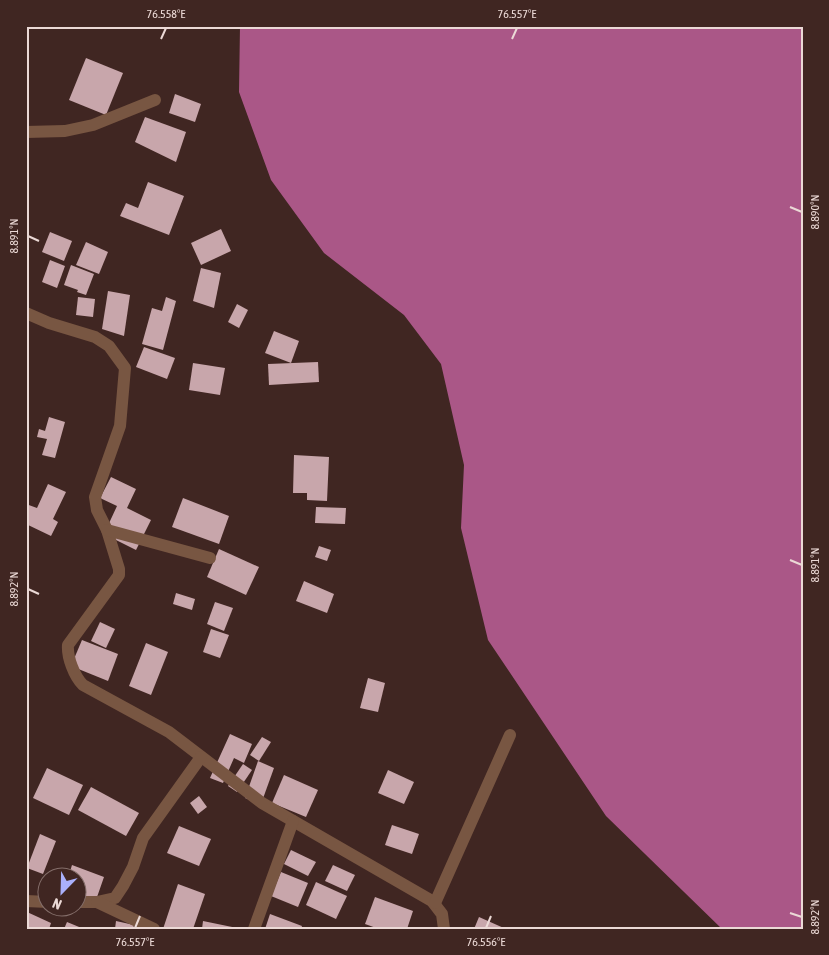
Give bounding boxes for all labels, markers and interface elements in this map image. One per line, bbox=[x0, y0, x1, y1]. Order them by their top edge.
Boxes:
text: 76.558°E bbox=[147, 7, 185, 21]
text: 76.557°E bbox=[498, 7, 536, 21]
text: 8.890°N bbox=[808, 194, 822, 230]
text: 8.891°N bbox=[7, 218, 21, 254]
text: 8.891°N bbox=[808, 547, 822, 583]
text: 8.892°N bbox=[7, 571, 21, 607]
north arrow bbox=[38, 868, 88, 918]
text: N bbox=[50, 895, 64, 913]
text: 8.892°N bbox=[808, 899, 822, 935]
text: 76.557°E bbox=[116, 935, 154, 949]
text: 76.556°E bbox=[467, 935, 505, 949]

